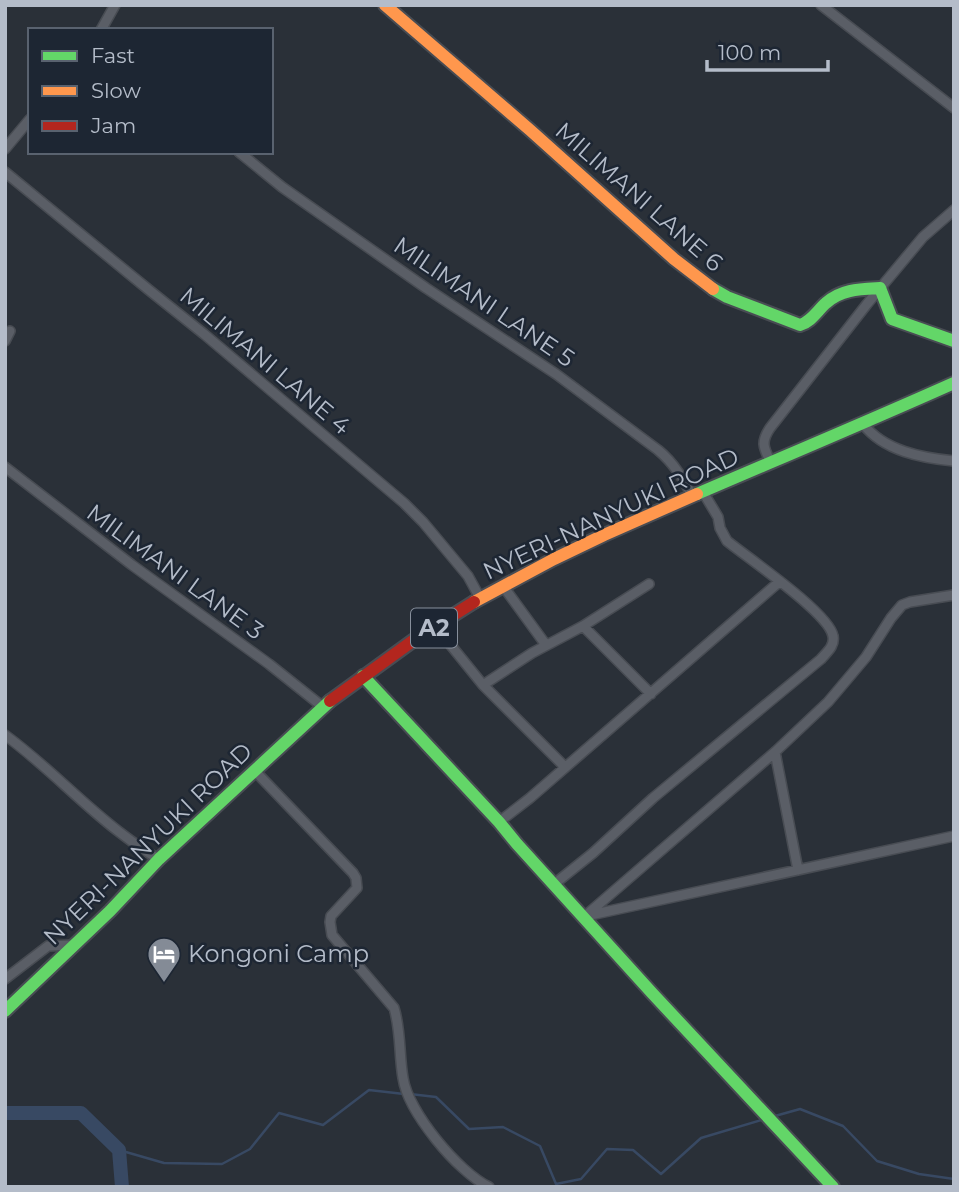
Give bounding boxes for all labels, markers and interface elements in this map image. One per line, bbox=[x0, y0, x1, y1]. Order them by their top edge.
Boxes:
legend bbox=[28, 28, 273, 154]
scale bar bbox=[707, 28, 828, 72]
text: 100 m bbox=[718, 40, 781, 65]
text: Fast bbox=[91, 43, 135, 68]
text: Slow bbox=[91, 78, 141, 103]
text: Jam bbox=[90, 113, 136, 138]
street label: MILIMANI LANE 6 bbox=[550, 116, 729, 277]
street label: MILIMANI LANE 5 bbox=[388, 230, 580, 373]
street label: MILIMANI LANE 4 bbox=[174, 281, 357, 441]
street label: NYERI-NANYUKI ROAD bbox=[478, 442, 743, 586]
street label: MILIMANI LANE 3 bbox=[81, 498, 269, 645]
road number: A2 bbox=[411, 608, 457, 648]
street label: NYERI-NANYUKI ROAD bbox=[37, 736, 258, 951]
hotel icon: Kongoni Camp bbox=[145, 935, 183, 984]
place label: Kongoni Camp bbox=[188, 939, 369, 968]

